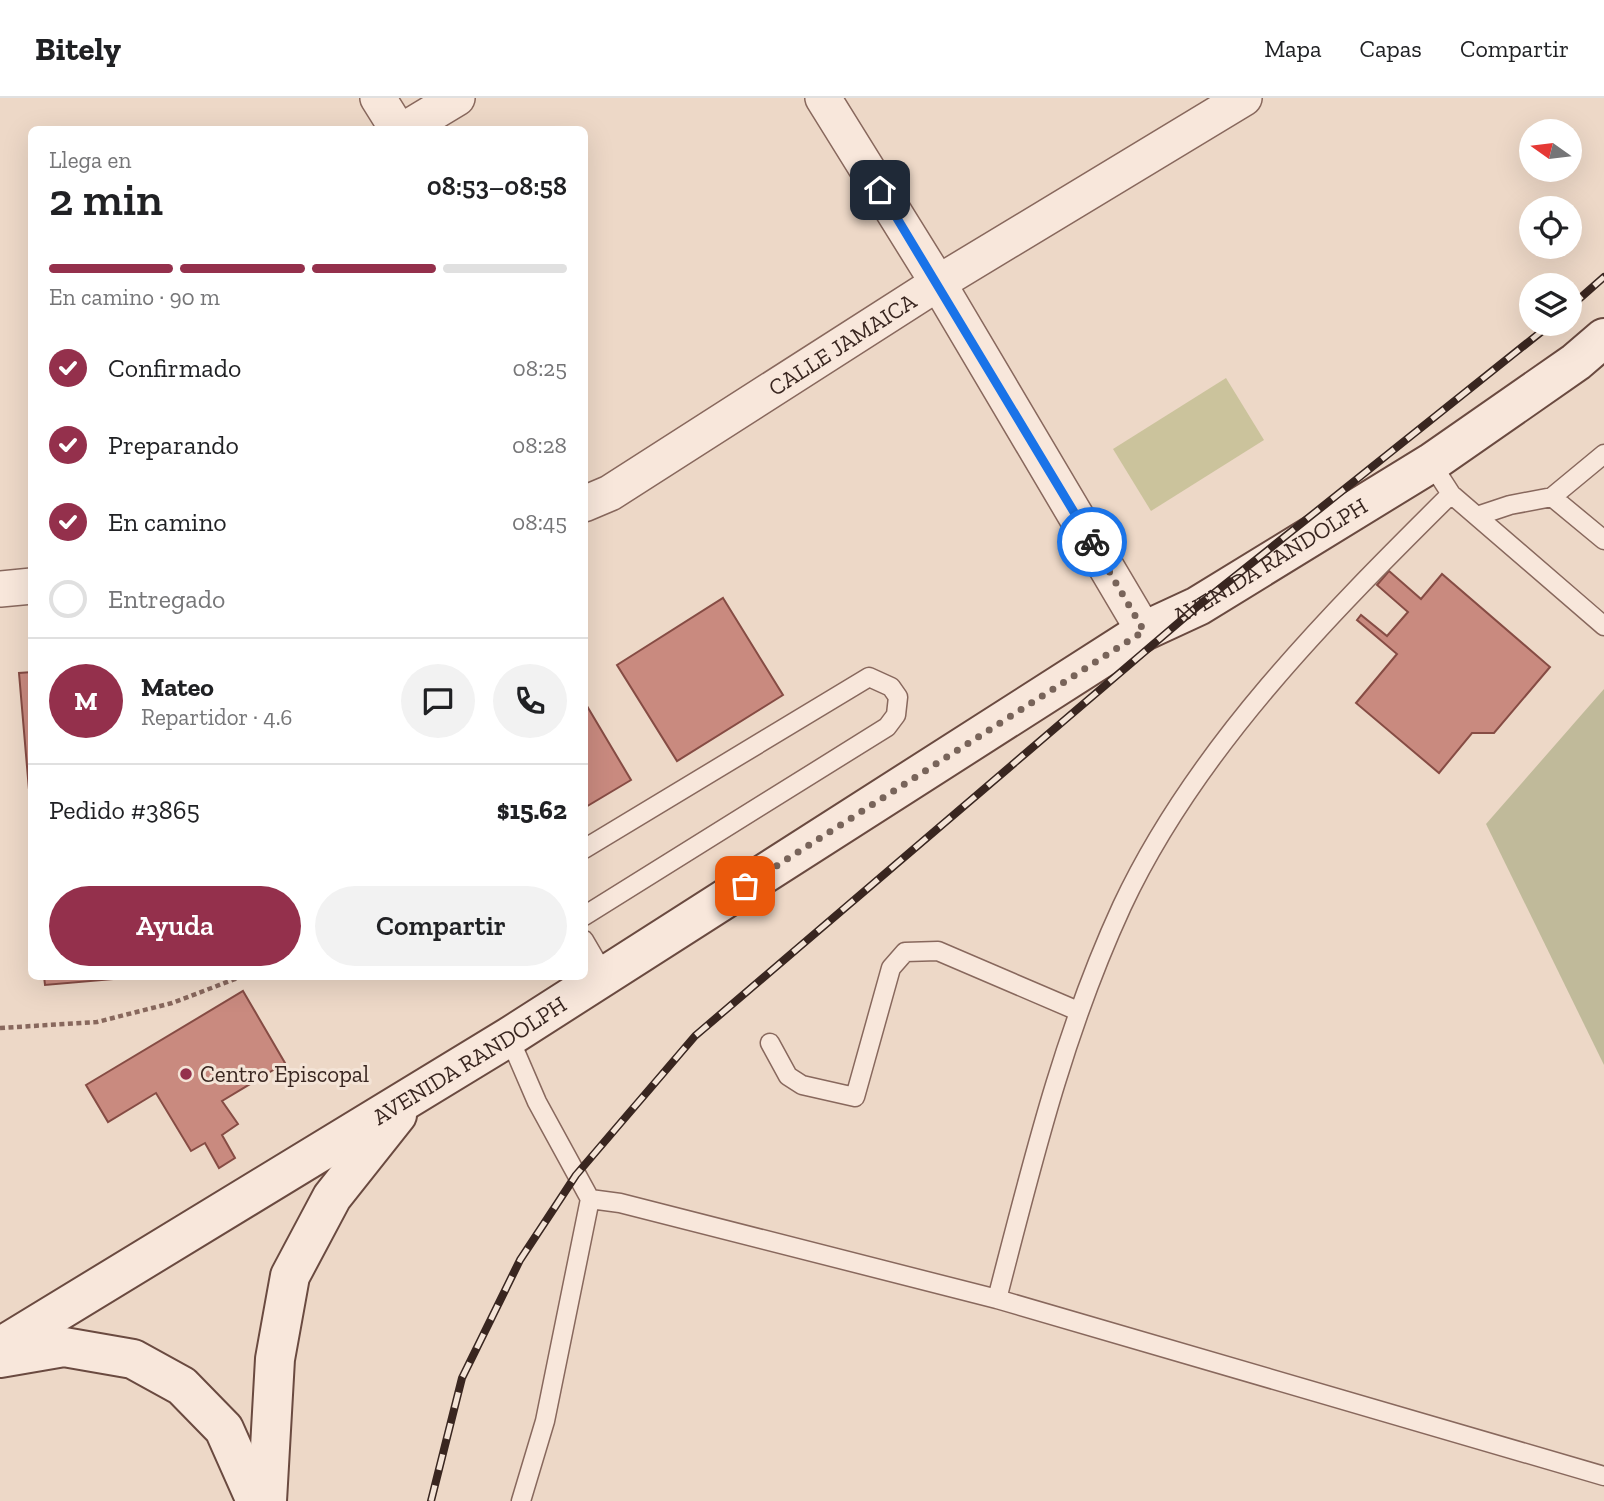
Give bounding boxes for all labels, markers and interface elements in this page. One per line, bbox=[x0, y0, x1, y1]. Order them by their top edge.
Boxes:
text: Bitely bbox=[35, 29, 121, 68]
text: Mapa bbox=[1264, 34, 1321, 63]
text: Capas bbox=[1359, 34, 1422, 63]
text: Compartir bbox=[1460, 34, 1569, 63]
north arrow bbox=[1519, 119, 1582, 182]
map controls bbox=[1519, 119, 1582, 336]
text: Llega en bbox=[49, 146, 131, 174]
pin bbox=[850, 160, 910, 220]
text: 08:53–08:58 bbox=[427, 170, 567, 202]
icon: home bbox=[861, 171, 899, 209]
text: 2 min bbox=[49, 172, 163, 227]
button: locate bbox=[1519, 196, 1582, 259]
button: layers bbox=[1519, 273, 1582, 336]
text: En camino · 90 m bbox=[49, 283, 220, 311]
street label: CALLE JAMAICA bbox=[763, 286, 922, 402]
icon: check bbox=[49, 349, 87, 387]
text: Confirmado bbox=[108, 352, 241, 384]
text: 08:25 bbox=[513, 354, 567, 382]
icon: check bbox=[49, 426, 87, 464]
text: Preparando bbox=[108, 429, 239, 461]
text: 08:28 bbox=[512, 431, 567, 459]
street label: AVENIDA RANDOLPH bbox=[1168, 491, 1373, 630]
icon: check bbox=[49, 503, 87, 541]
text: En camino bbox=[108, 506, 227, 538]
courier bbox=[1057, 507, 1127, 577]
text: 08:45 bbox=[512, 508, 567, 536]
icon: bike bbox=[1073, 523, 1111, 561]
text: Entregado bbox=[108, 583, 225, 615]
button: chat bbox=[401, 664, 475, 738]
button: phone bbox=[493, 664, 567, 738]
text: Mateo bbox=[141, 671, 214, 703]
text: M bbox=[74, 685, 98, 717]
text: Repartidor · 4.6 bbox=[141, 703, 292, 731]
text: Pedido #3865 bbox=[49, 794, 200, 826]
text: $15.62 bbox=[497, 794, 567, 826]
pin bbox=[715, 856, 775, 916]
icon: bag bbox=[726, 867, 764, 905]
button: Ayuda bbox=[49, 886, 301, 966]
button: Compartir bbox=[315, 886, 567, 966]
street label: AVENIDA RANDOLPH bbox=[367, 990, 572, 1131]
place label: Centro Episcopal bbox=[200, 1060, 369, 1088]
marker: Centro Episcopal bbox=[178, 1066, 194, 1082]

